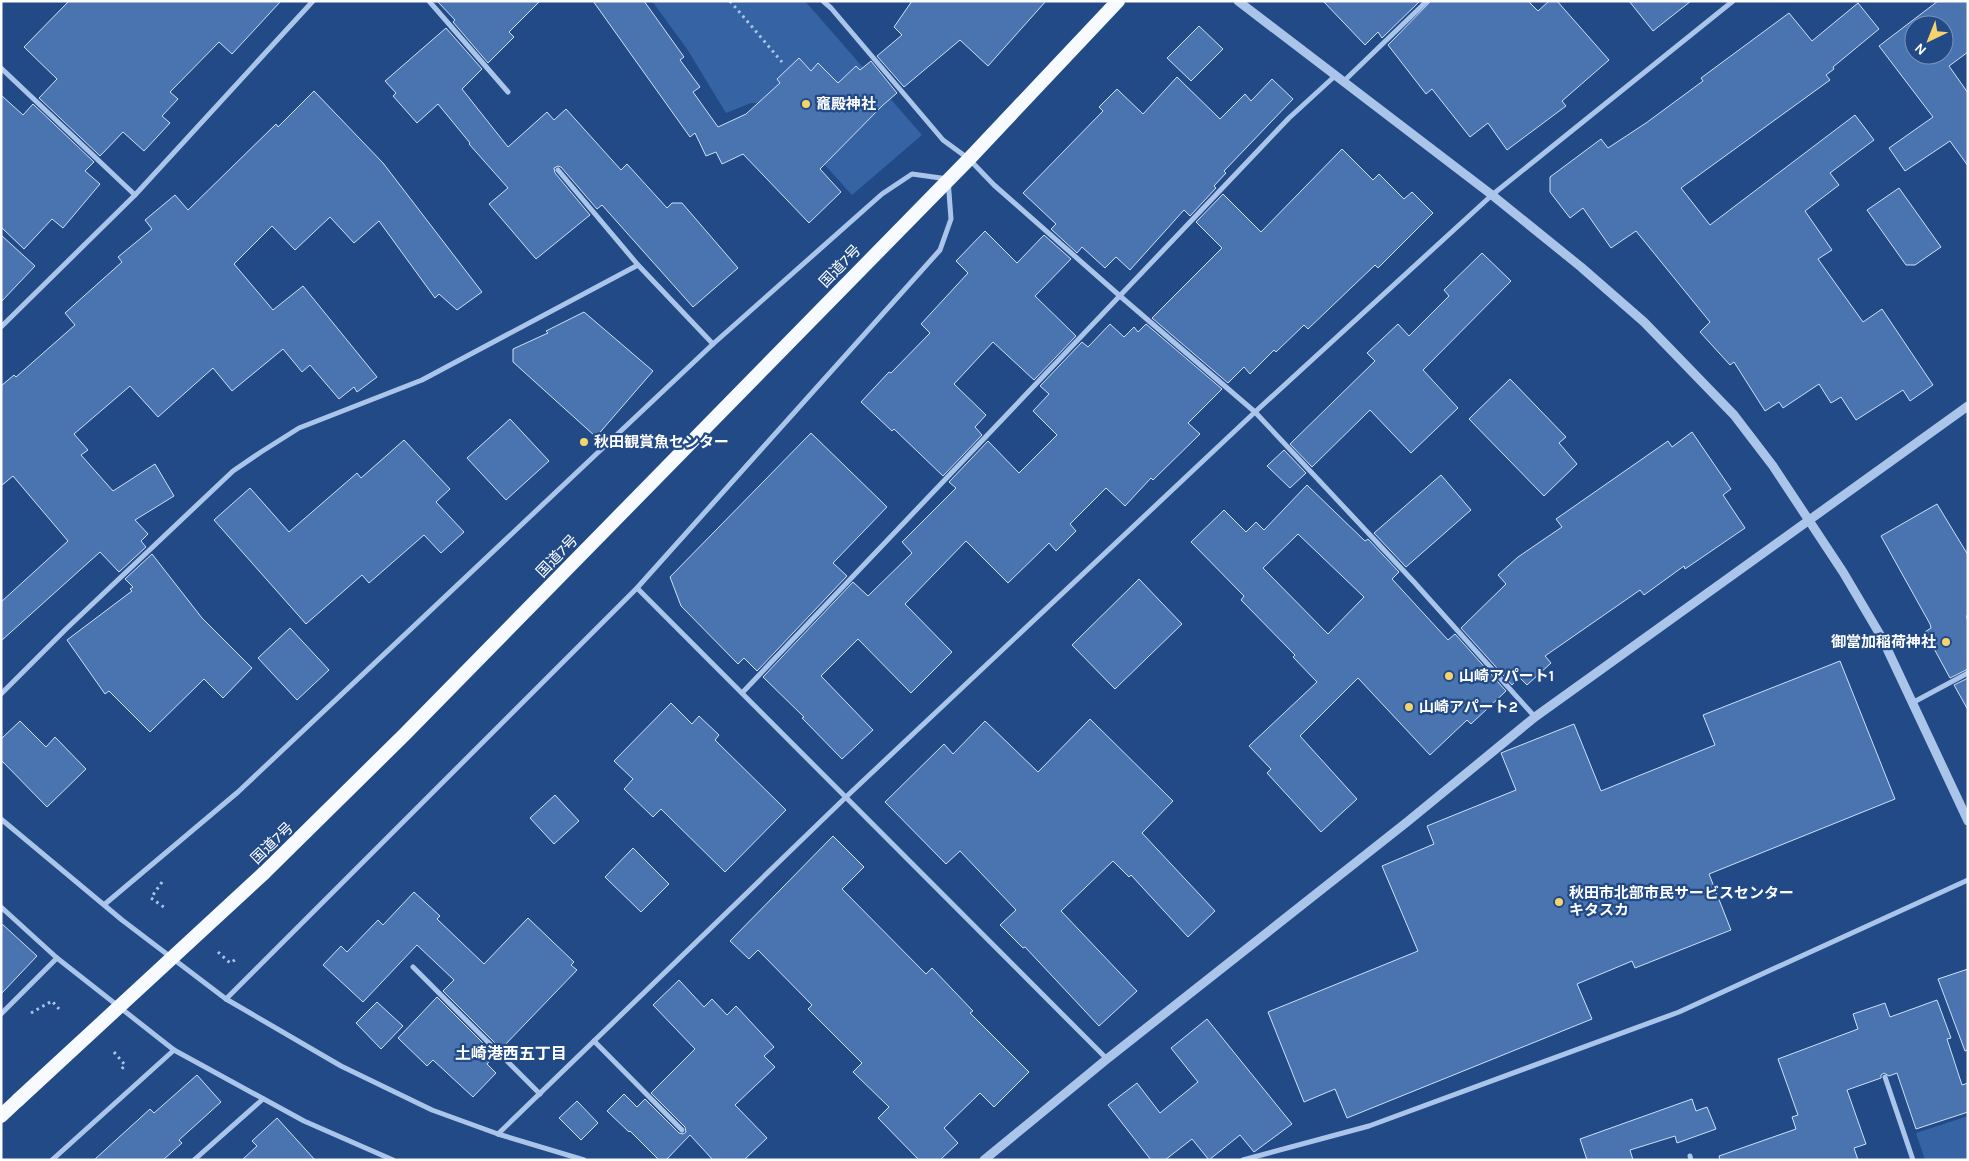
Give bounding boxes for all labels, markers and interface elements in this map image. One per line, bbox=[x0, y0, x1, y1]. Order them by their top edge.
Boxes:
north arrow bbox=[1904, 15, 1954, 65]
text: N bbox=[1911, 39, 1930, 59]
place label: 竈殿神社 bbox=[816, 95, 876, 113]
marker: 竈殿神社 bbox=[800, 98, 812, 110]
street label: 国道7号 bbox=[815, 241, 865, 291]
place label: 秋田観賞魚センター bbox=[594, 433, 729, 451]
marker: 秋田観賞魚センター bbox=[578, 436, 590, 448]
street label: 国道7号 bbox=[532, 531, 582, 581]
place label: 御當加稲荷神社 bbox=[1831, 633, 1936, 651]
marker: 御當加稲荷神社 bbox=[1940, 636, 1952, 648]
place label: 山崎アパート1 bbox=[1459, 667, 1554, 685]
marker: 山崎アパート1 bbox=[1443, 670, 1455, 682]
place label: 山崎アパート2 bbox=[1419, 698, 1518, 716]
marker: 山崎アパート2 bbox=[1403, 701, 1415, 713]
street label: 国道7号 bbox=[247, 818, 297, 868]
place label: 秋田市北部市民サービスセンター キタスカ bbox=[1569, 884, 1794, 919]
marker: 秋田市北部市民サービスセンター キタスカ bbox=[1553, 896, 1565, 908]
district label: 土崎港西五丁目 bbox=[455, 1044, 567, 1063]

